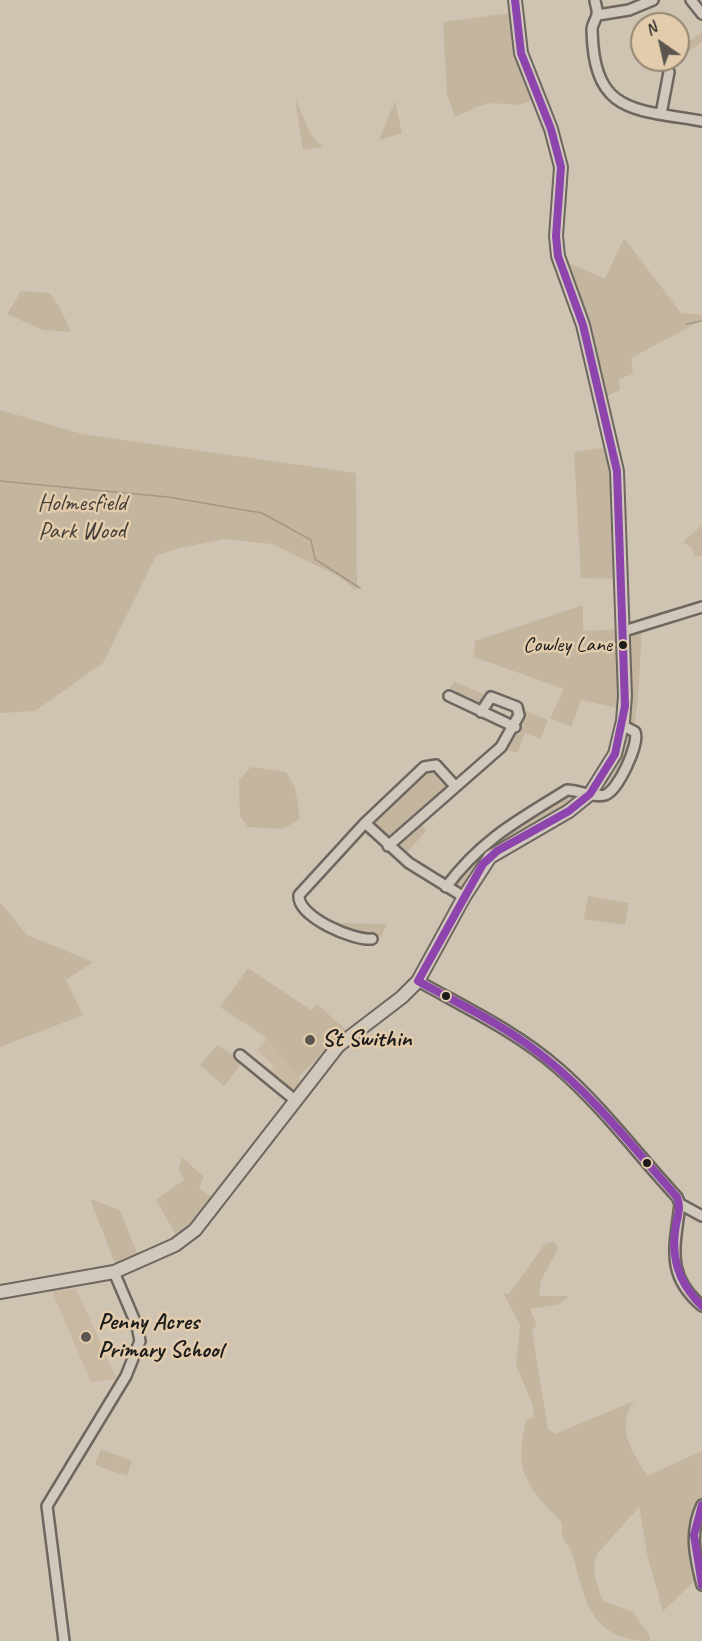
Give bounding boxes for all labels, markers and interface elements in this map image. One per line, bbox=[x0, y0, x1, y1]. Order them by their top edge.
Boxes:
north arrow bbox=[630, 12, 690, 72]
text: N bbox=[641, 18, 661, 40]
park label: Holmesfield Park Wood bbox=[37, 490, 127, 546]
place label: Cowley Lane bbox=[523, 632, 612, 658]
marker: Cowley Lane bbox=[617, 639, 629, 651]
unlabelled marker bbox=[440, 990, 452, 1002]
place label: St Swithin bbox=[322, 1026, 411, 1054]
marker: St Swithin bbox=[303, 1033, 317, 1047]
unlabelled marker bbox=[641, 1157, 653, 1169]
place label: Penny Acres Primary School bbox=[98, 1309, 223, 1365]
marker: Penny Acres Primary School bbox=[79, 1330, 93, 1344]

